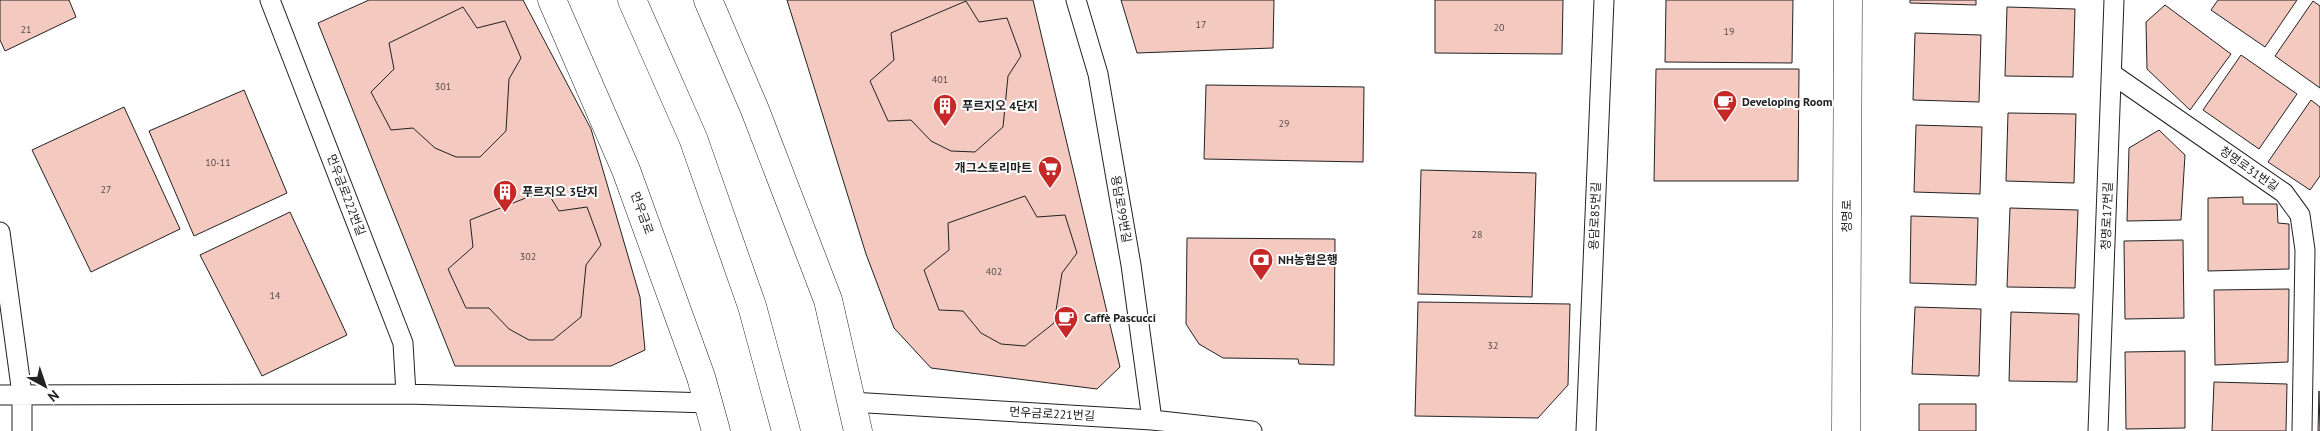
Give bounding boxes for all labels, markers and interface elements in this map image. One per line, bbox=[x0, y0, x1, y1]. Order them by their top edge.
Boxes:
house number: 17 bbox=[1196, 18, 1206, 31]
house number: 20 bbox=[1494, 21, 1505, 34]
house number: 21 bbox=[21, 23, 31, 36]
house number: 19 bbox=[1724, 25, 1734, 38]
house number: 401 bbox=[932, 73, 948, 86]
house number: 301 bbox=[435, 80, 451, 93]
cafe icon: Developing Room bbox=[1712, 89, 1738, 123]
building icon: 푸르지오 4단지 bbox=[932, 93, 958, 127]
place label: Developing Room bbox=[1742, 94, 1833, 109]
place label: 푸르지오 4단지 bbox=[962, 98, 1038, 113]
house number: 29 bbox=[1279, 117, 1289, 130]
street label: 청명로31번길 bbox=[2217, 143, 2282, 194]
street label: 먼우금로222번길 bbox=[324, 152, 369, 238]
supermarket icon: 개그스토리마트 bbox=[1037, 155, 1063, 189]
house number: 10-11 bbox=[205, 156, 231, 169]
place label: 개그스토리마트 bbox=[955, 160, 1032, 175]
street label: 용담로99번길 bbox=[1108, 174, 1135, 244]
building icon: 푸르지오 3단지 bbox=[492, 179, 518, 213]
street label: 용담로85번길 bbox=[1586, 182, 1603, 250]
street label: 청명로17번길 bbox=[2098, 182, 2115, 250]
house number: 27 bbox=[101, 183, 111, 196]
place label: 푸르지오 3단지 bbox=[522, 184, 598, 199]
street label: 먼우금로 bbox=[628, 190, 657, 236]
street label: 청명로 bbox=[1839, 199, 1854, 233]
house number: 28 bbox=[1472, 228, 1482, 241]
bank icon: NH농협은행 bbox=[1248, 247, 1274, 281]
house number: 302 bbox=[520, 250, 536, 263]
place label: NH농협은행 bbox=[1278, 252, 1338, 267]
house number: 402 bbox=[986, 265, 1002, 278]
house number: 14 bbox=[270, 289, 281, 302]
cafe icon: Caffè Pascucci bbox=[1053, 305, 1079, 339]
place label: Caffè Pascucci bbox=[1084, 310, 1156, 325]
house number: 32 bbox=[1488, 339, 1498, 352]
north arrow bbox=[20, 361, 70, 411]
text: N bbox=[44, 386, 63, 406]
street label: 먼우금로221번길 bbox=[1009, 404, 1095, 423]

